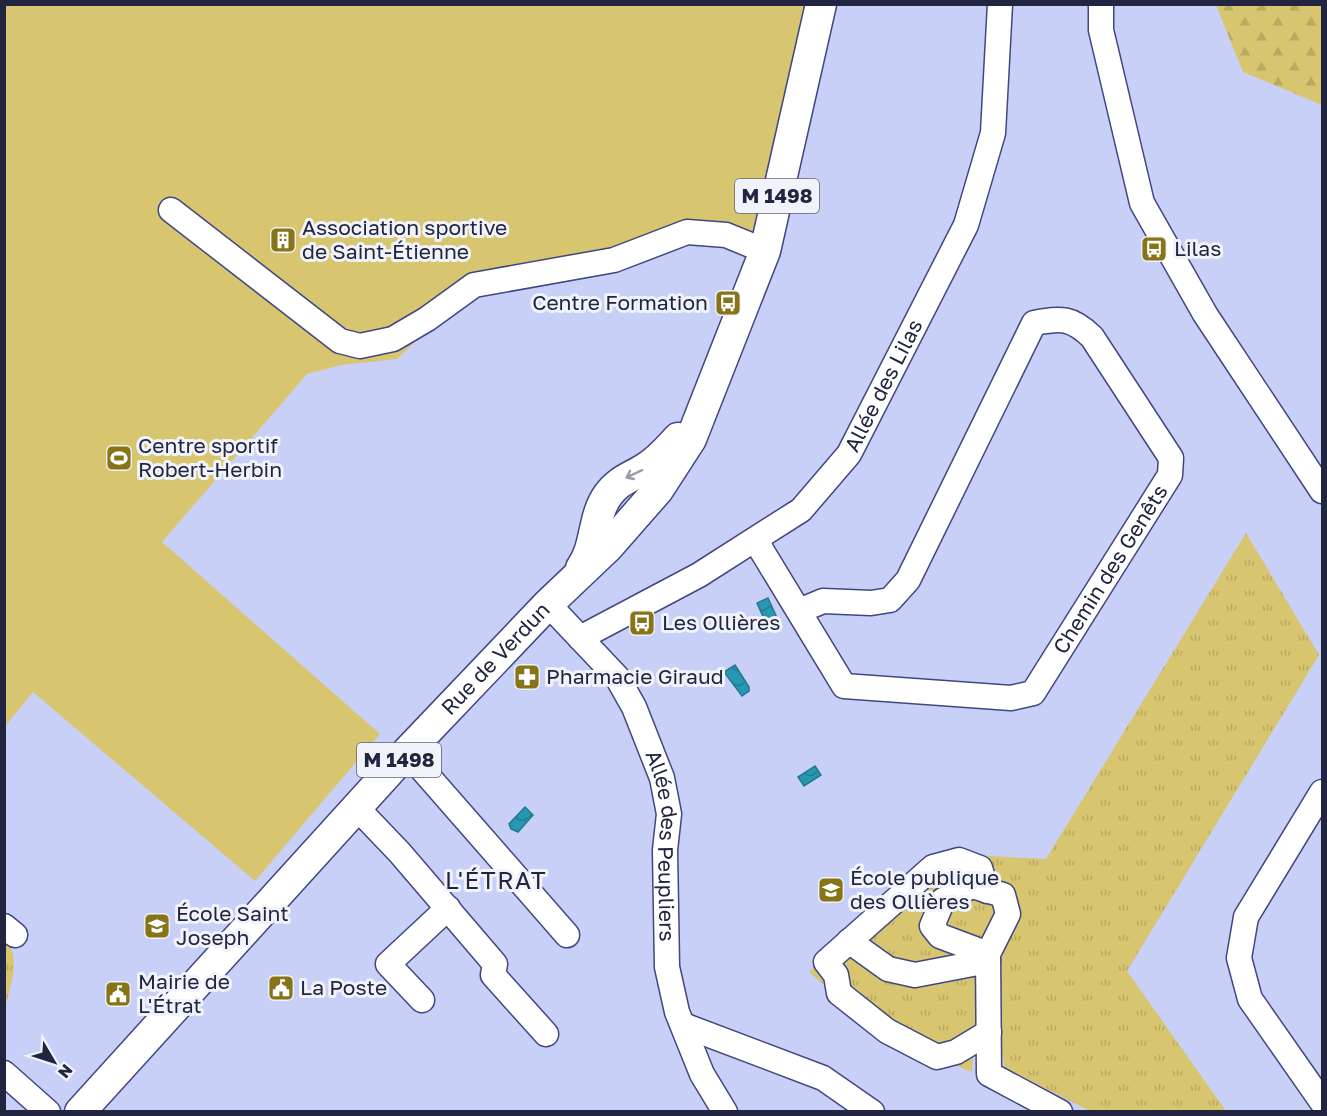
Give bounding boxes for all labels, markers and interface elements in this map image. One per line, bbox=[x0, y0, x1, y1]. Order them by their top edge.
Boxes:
road number: M 1498 bbox=[735, 179, 819, 213]
place label: Association sportive de Saint-Étienne bbox=[302, 214, 507, 264]
building icon: Association sportive de Saint-Étienne bbox=[268, 225, 298, 255]
bus stop icon: Lilas bbox=[1139, 234, 1169, 264]
place label: Lilas bbox=[1174, 235, 1221, 261]
bus stop icon: Centre Formation bbox=[713, 288, 743, 318]
place label: Centre Formation bbox=[532, 289, 708, 315]
street label: Allée des Lilas bbox=[838, 315, 928, 456]
place label: Centre sportif Robert-Herbin bbox=[138, 432, 282, 482]
sports icon: Centre sportif Robert-Herbin bbox=[104, 443, 134, 473]
one-way arrow bbox=[625, 468, 643, 480]
street label: Chemin des Genêts bbox=[1047, 479, 1173, 658]
street label: Rue de Verdun bbox=[435, 596, 555, 720]
bus stop icon: Les Ollières bbox=[627, 608, 657, 638]
place label: Les Ollières bbox=[662, 609, 780, 635]
pharmacy icon: Pharmacie Giraud bbox=[512, 662, 542, 692]
place label: Pharmacie Giraud bbox=[546, 663, 724, 689]
road number: M 1498 bbox=[357, 743, 441, 777]
street label: Allée des Peupliers bbox=[640, 746, 683, 942]
place label: École publique des Ollières bbox=[850, 864, 999, 914]
district label: L'ÉTRAT bbox=[445, 865, 547, 894]
school or university icon: École publique des Ollières bbox=[816, 875, 846, 905]
place label: École Saint Joseph bbox=[176, 900, 289, 950]
school or university icon: École Saint Joseph bbox=[142, 911, 172, 941]
place label: Mairie de L'Étrat bbox=[138, 968, 230, 1018]
public building icon: La Poste bbox=[266, 973, 296, 1003]
place label: La Poste bbox=[300, 974, 387, 1000]
public building icon: Mairie de L'Étrat bbox=[103, 979, 133, 1009]
north arrow bbox=[24, 1032, 84, 1092]
text: N bbox=[54, 1060, 77, 1082]

